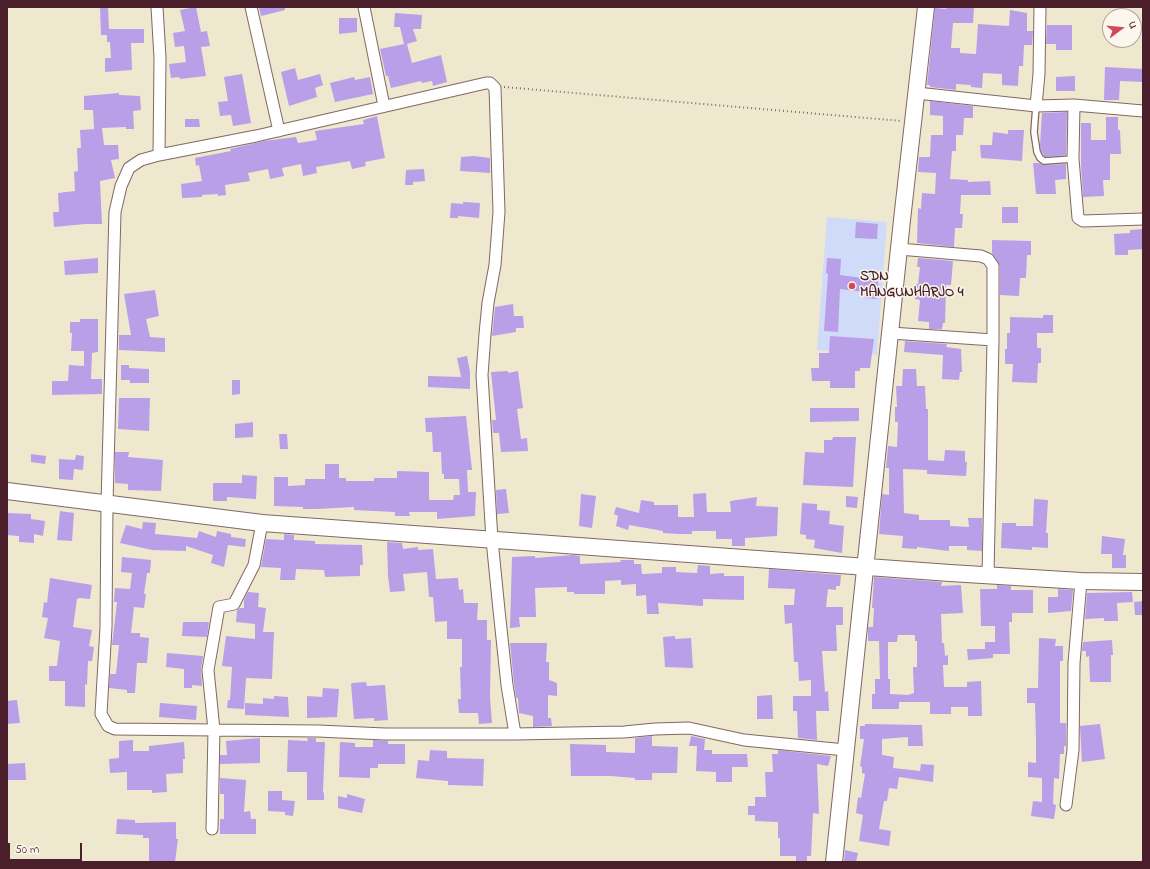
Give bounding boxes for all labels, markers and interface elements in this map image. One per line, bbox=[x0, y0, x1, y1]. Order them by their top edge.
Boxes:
north arrow bbox=[1102, 8, 1142, 48]
text: U bbox=[1124, 19, 1141, 31]
place label: SDN MANGUNHARJO 4 bbox=[860, 270, 963, 302]
marker: SDN MANGUNHARJO 4 bbox=[847, 281, 857, 291]
scale bar bbox=[10, 835, 84, 861]
text: 50 m bbox=[15, 841, 39, 859]

